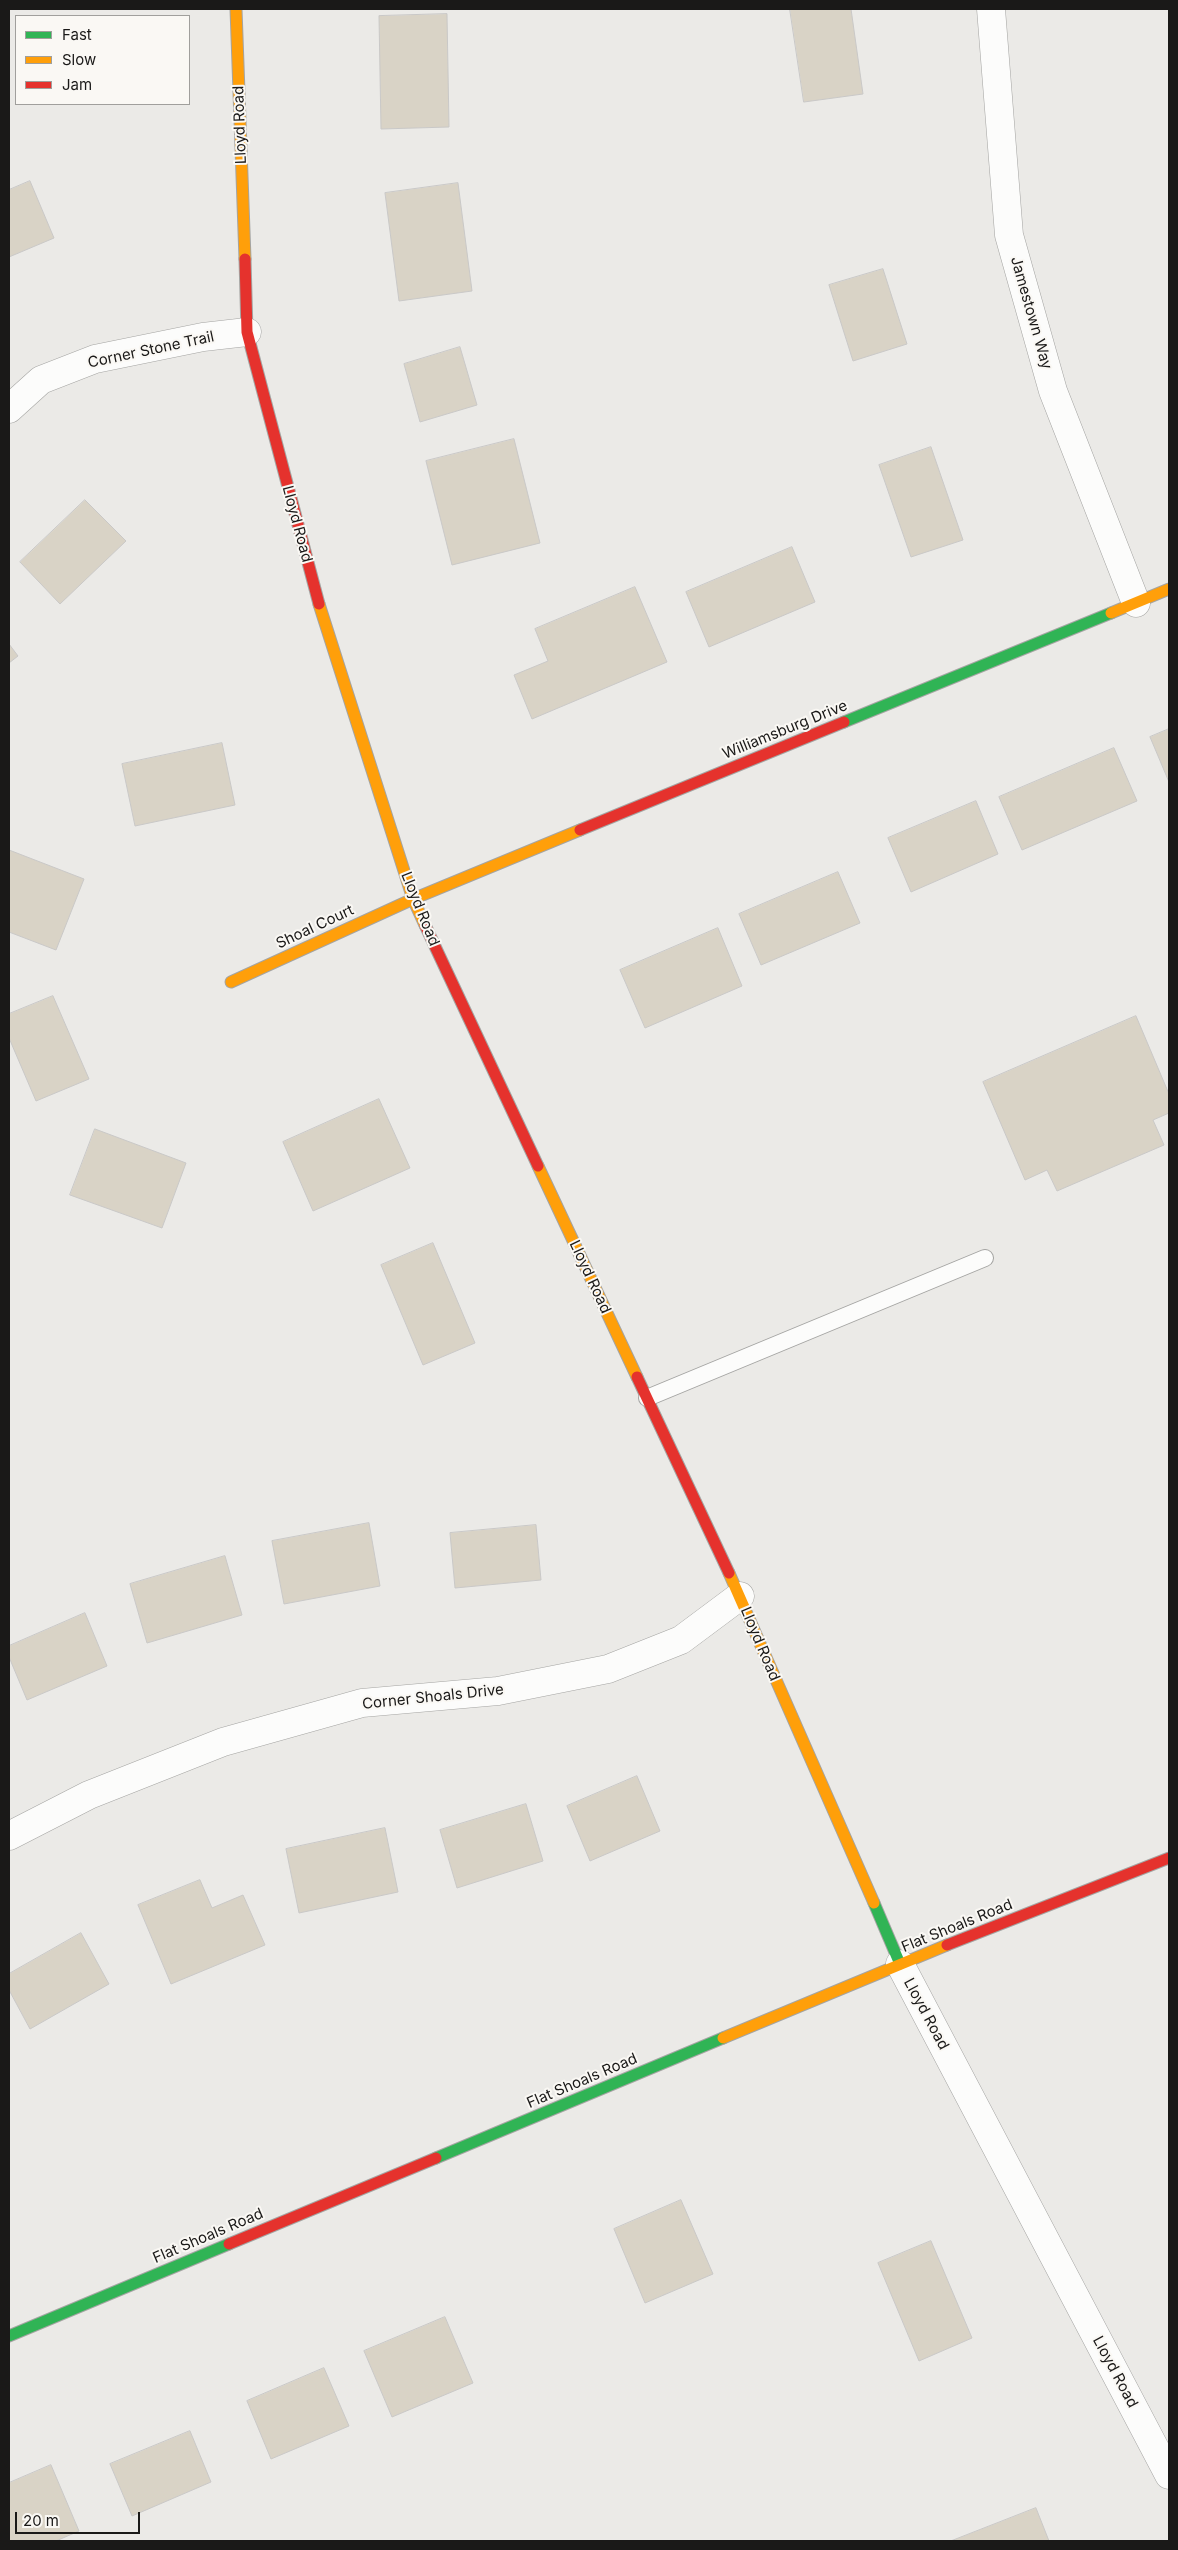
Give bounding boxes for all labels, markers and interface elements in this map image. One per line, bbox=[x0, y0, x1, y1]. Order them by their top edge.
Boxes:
legend bbox=[15, 15, 190, 105]
text: Fast bbox=[62, 25, 92, 44]
text: Slow bbox=[62, 50, 96, 69]
text: Jam bbox=[62, 75, 92, 94]
street label: Lloyd Road bbox=[230, 85, 250, 165]
street label: Jamestown Way bbox=[1006, 255, 1056, 371]
street label: Corner Stone Trail bbox=[86, 328, 216, 372]
street label: Lloyd Road bbox=[278, 484, 316, 564]
street label: Williamsburg Drive bbox=[720, 697, 850, 763]
street label: Lloyd Road bbox=[397, 869, 443, 949]
street label: Shoal Court bbox=[273, 901, 357, 953]
street label: Lloyd Road bbox=[565, 1238, 615, 1316]
street label: Lloyd Road bbox=[736, 1604, 784, 1684]
street label: Corner Shoals Drive bbox=[361, 1681, 505, 1713]
street label: Flat Shoals Road bbox=[899, 1896, 1015, 1956]
street label: Lloyd Road bbox=[900, 1975, 952, 2053]
street label: Flat Shoals Road bbox=[524, 2050, 640, 2112]
street label: Flat Shoals Road bbox=[150, 2205, 266, 2267]
street label: Lloyd Road bbox=[1089, 2333, 1141, 2411]
scale bar bbox=[18, 2502, 142, 2534]
text: 20 m bbox=[23, 2511, 59, 2530]

